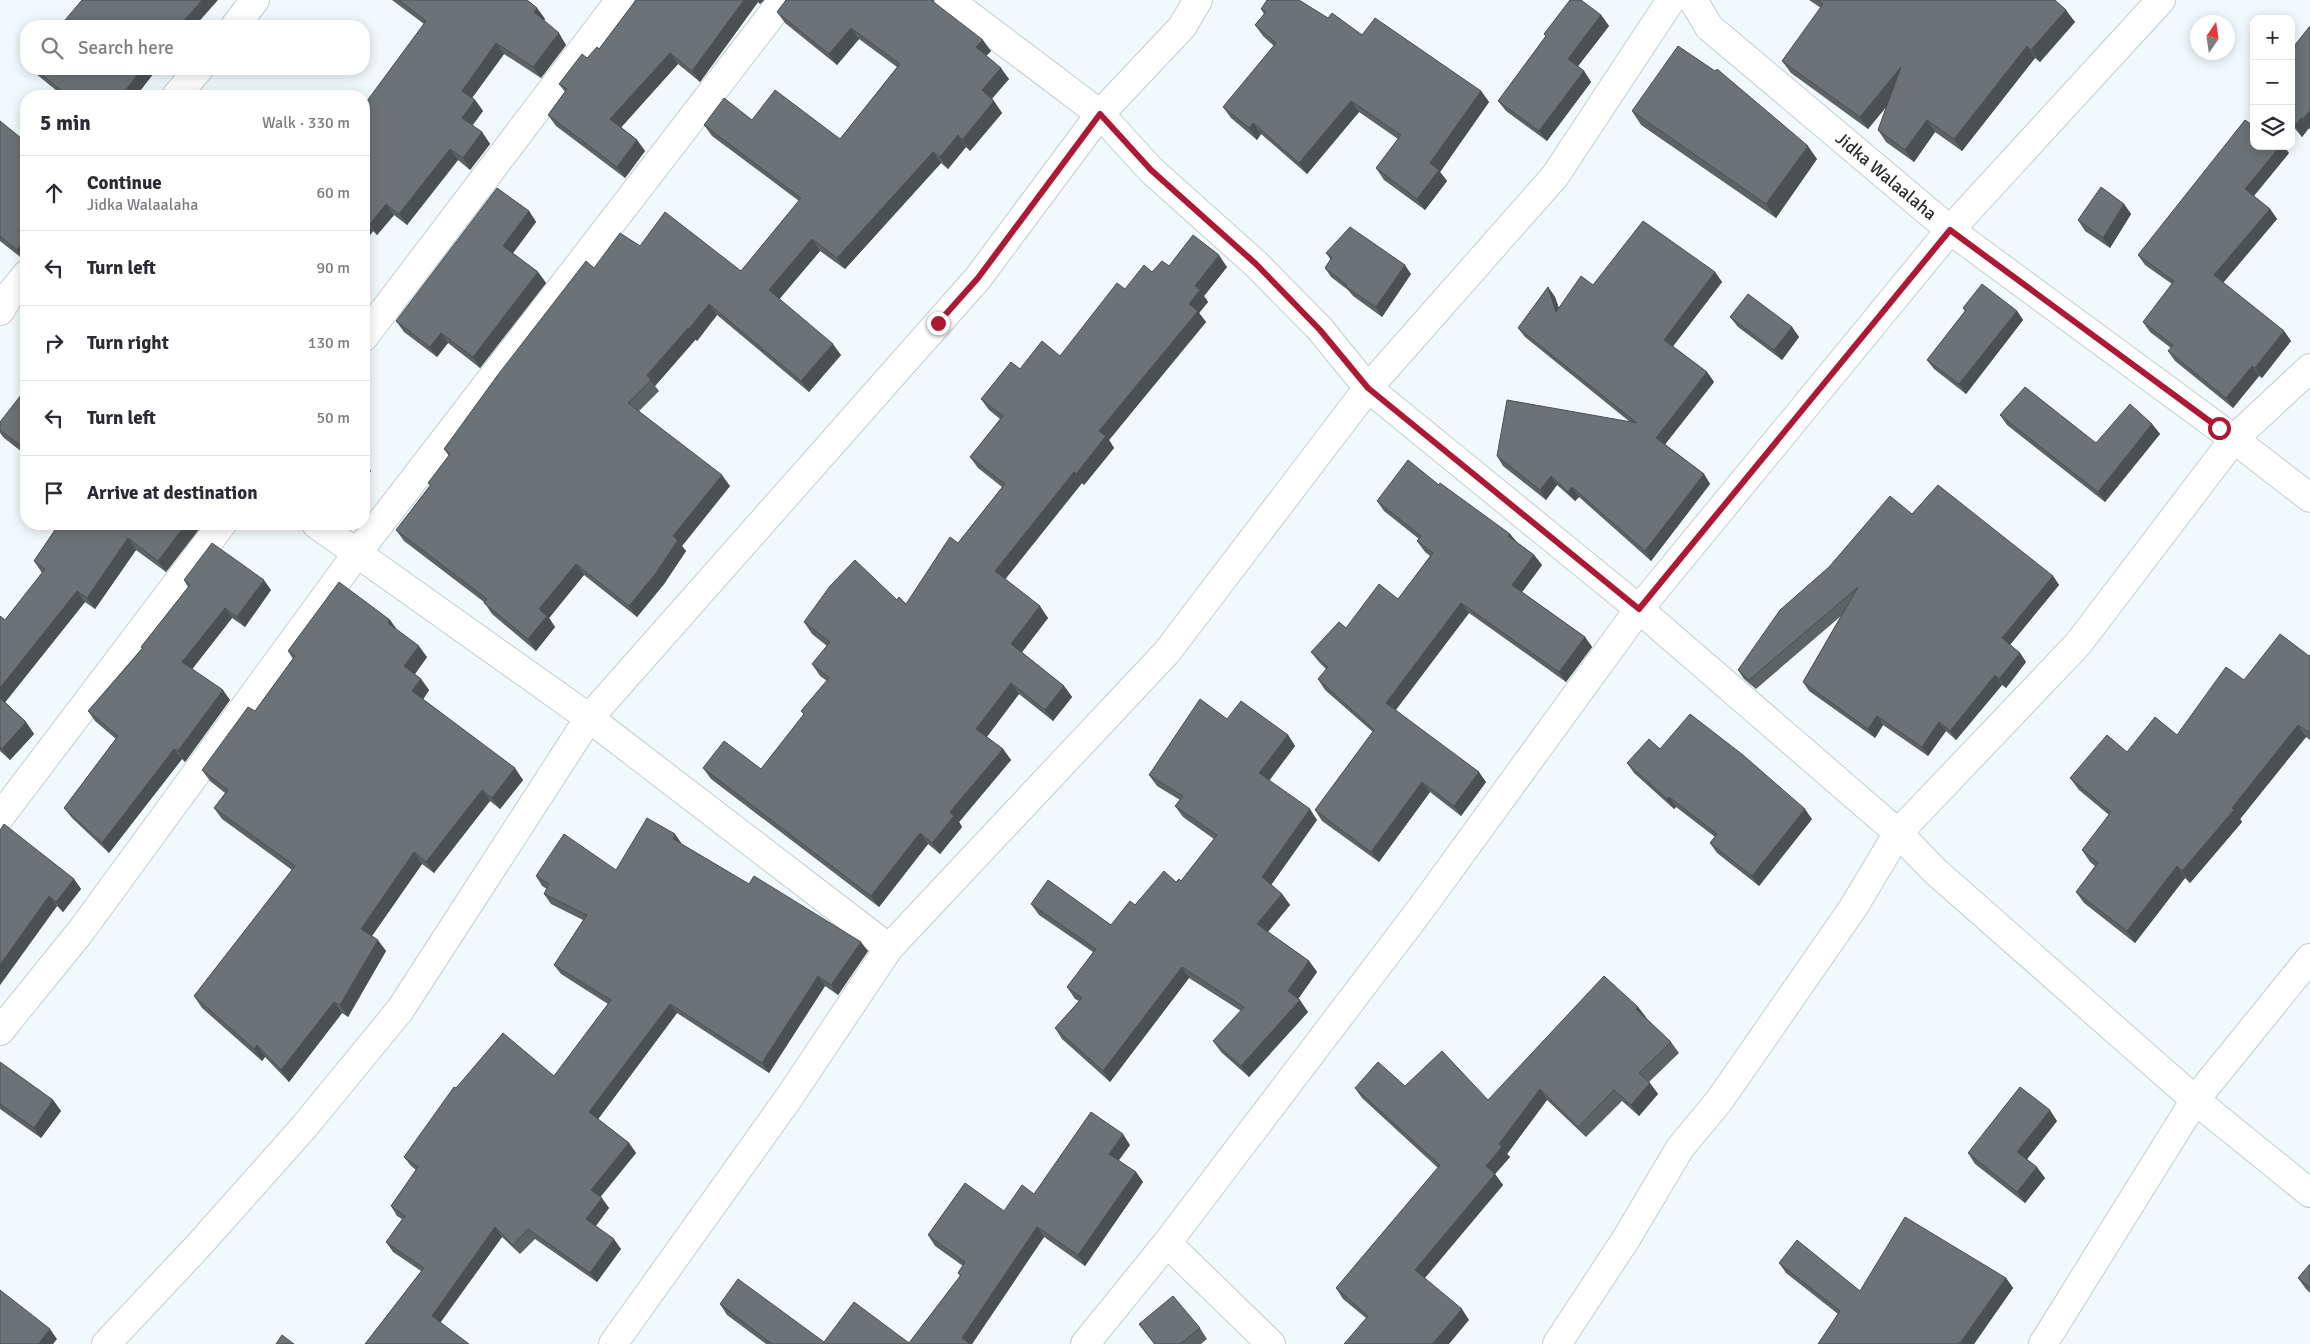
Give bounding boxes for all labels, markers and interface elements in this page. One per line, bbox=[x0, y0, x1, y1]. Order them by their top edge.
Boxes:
north arrow bbox=[2190, 15, 2235, 60]
map controls bbox=[2250, 15, 2295, 150]
button: + bbox=[2250, 15, 2295, 60]
search box bbox=[20, 20, 370, 75]
icon: search bbox=[38, 34, 66, 62]
text: Search here bbox=[78, 36, 174, 60]
button: − bbox=[2250, 60, 2295, 105]
button: layers bbox=[2250, 105, 2295, 150]
text: 5 min bbox=[40, 110, 91, 136]
text: Walk · 330 m bbox=[262, 113, 350, 133]
street label: Jidka Walaalaha bbox=[1831, 127, 1941, 225]
text: Continue bbox=[87, 171, 162, 195]
icon: ahead bbox=[40, 179, 68, 207]
text: 60 m bbox=[316, 183, 350, 203]
text: Jidka Walaalaha bbox=[87, 195, 198, 215]
icon: left bbox=[40, 254, 68, 282]
text: Turn left bbox=[87, 256, 156, 280]
text: 90 m bbox=[316, 258, 350, 278]
route end bbox=[927, 312, 950, 335]
icon: right bbox=[40, 329, 68, 357]
text: Turn right bbox=[87, 331, 169, 355]
text: 130 m bbox=[308, 333, 350, 353]
icon: left bbox=[40, 404, 68, 432]
text: Turn left bbox=[87, 406, 156, 430]
text: 50 m bbox=[316, 408, 350, 428]
route start bbox=[2208, 417, 2231, 440]
icon: arrive bbox=[40, 479, 68, 507]
text: Arrive at destination bbox=[87, 481, 258, 505]

